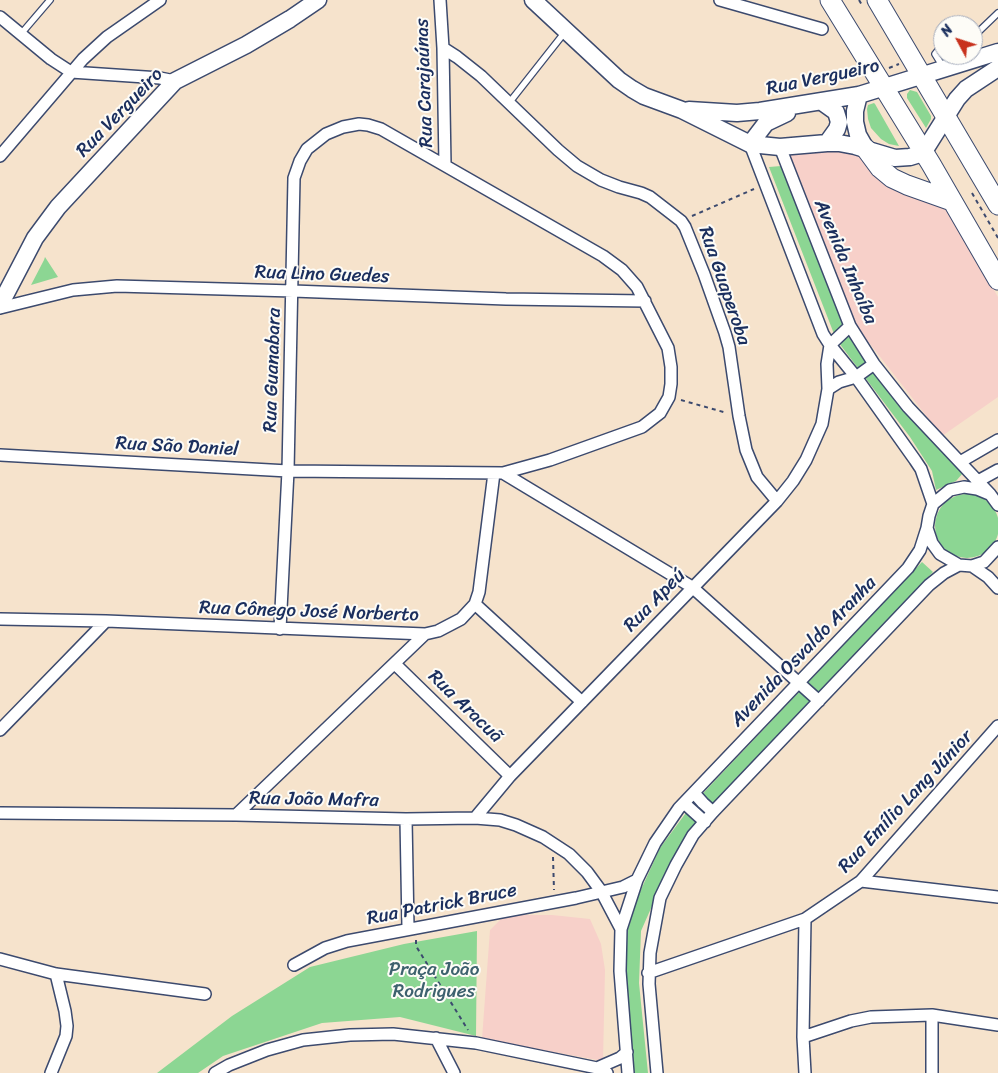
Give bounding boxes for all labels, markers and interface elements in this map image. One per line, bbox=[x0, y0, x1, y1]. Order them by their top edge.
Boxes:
north arrow bbox=[933, 15, 983, 65]
street label: Rua Carajaúnas bbox=[411, 18, 439, 148]
text: N bbox=[934, 19, 960, 42]
street label: Rua Vergueiro bbox=[764, 55, 882, 101]
street label: Rua Vergueiro bbox=[72, 64, 168, 162]
street label: Avenida Inhaíba bbox=[808, 196, 882, 328]
street label: Rua Guaperoba bbox=[693, 224, 755, 348]
street label: Rua Lino Guedes bbox=[254, 261, 390, 289]
street label: Rua Guanabara bbox=[259, 307, 287, 433]
street label: Rua São Daniel bbox=[115, 432, 239, 462]
street label: Rua Apeú bbox=[619, 565, 691, 637]
street label: Avenida Osvaldo Aranha bbox=[726, 572, 882, 732]
street label: Rua Cônego José Norberto bbox=[199, 597, 419, 627]
street label: Rua Aracuã bbox=[423, 666, 507, 748]
street label: Rua Emílio Lang Júnior bbox=[834, 726, 978, 878]
street label: Rua João Mafra bbox=[249, 787, 379, 813]
street label: Rua Patrick Bruce bbox=[365, 879, 519, 931]
park label: Praça João Rodrigues bbox=[389, 959, 479, 1003]

